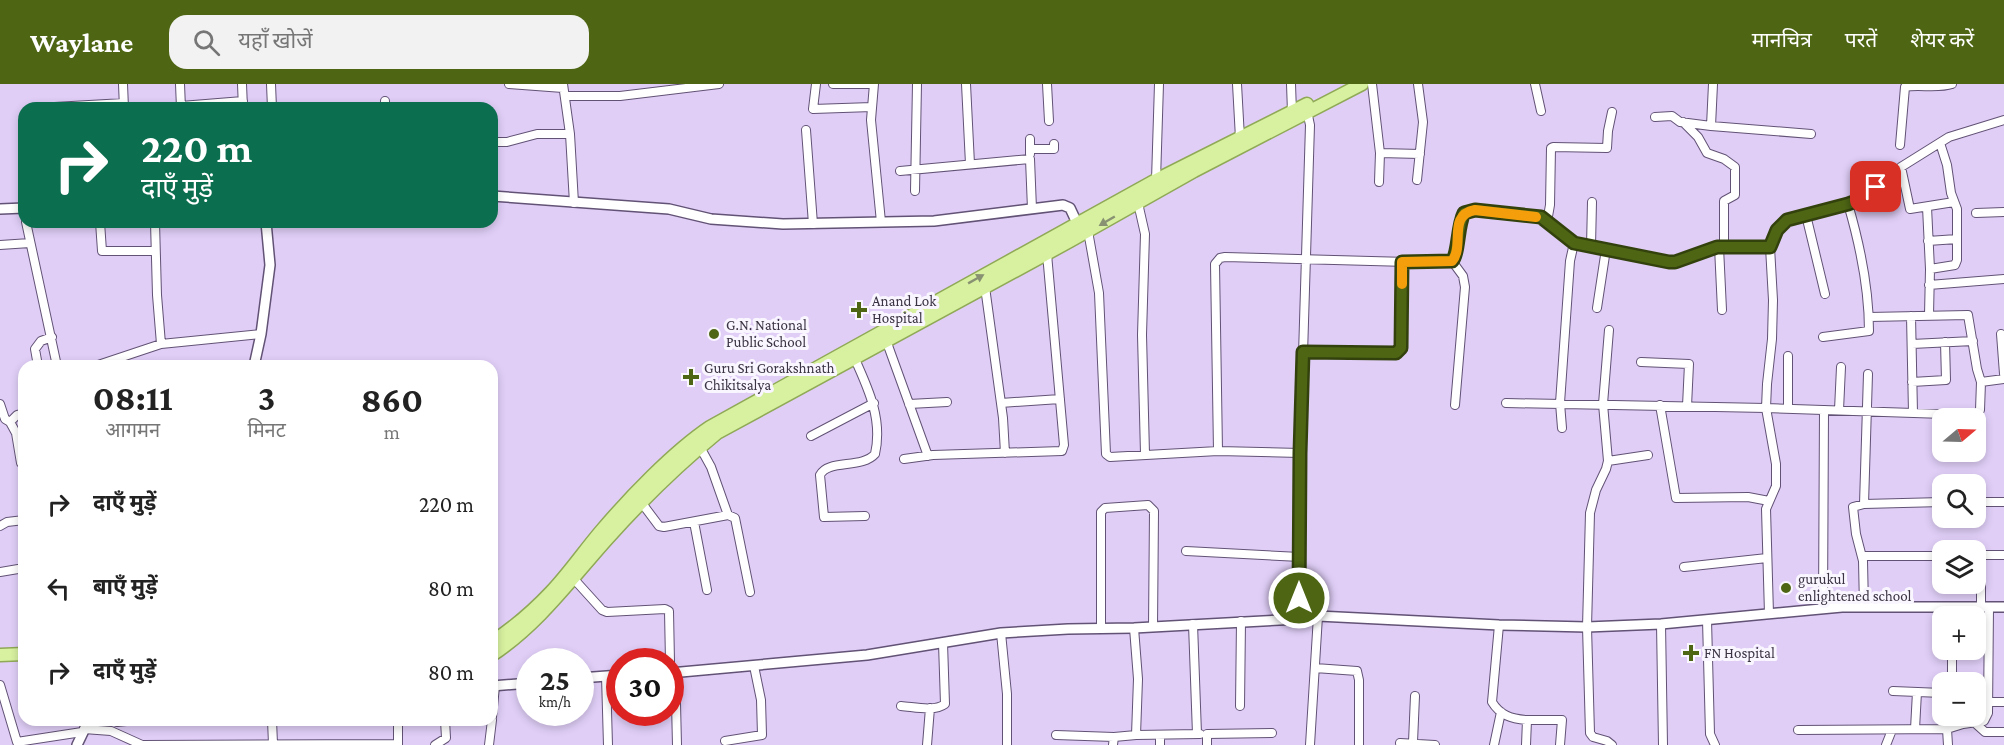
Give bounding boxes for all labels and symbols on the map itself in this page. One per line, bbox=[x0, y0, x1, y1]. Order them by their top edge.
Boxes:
pin bbox=[1850, 161, 1901, 212]
one-way arrow bbox=[1099, 215, 1115, 226]
one-way arrow bbox=[968, 274, 985, 284]
place label: Anand Lok Hospital bbox=[872, 293, 937, 327]
marker: Anand Lok Hospital bbox=[850, 301, 868, 319]
place label: G.N. National Public School bbox=[726, 317, 807, 350]
marker: G.N. National Public School bbox=[707, 327, 721, 341]
place label: Guru Sri Gorakshnath Chikitsalya bbox=[704, 360, 835, 394]
marker: Guru Sri Gorakshnath Chikitsalya bbox=[682, 368, 700, 386]
north arrow bbox=[1932, 408, 1986, 462]
position arrow bbox=[1267, 566, 1331, 630]
place label: gurukul enlightened school bbox=[1798, 571, 1912, 605]
marker: gurukul enlightened school bbox=[1779, 581, 1793, 595]
marker: FN Hospital bbox=[1682, 644, 1700, 662]
place label: FN Hospital bbox=[1704, 645, 1775, 662]
speed limit sign: 30 bbox=[606, 648, 684, 726]

